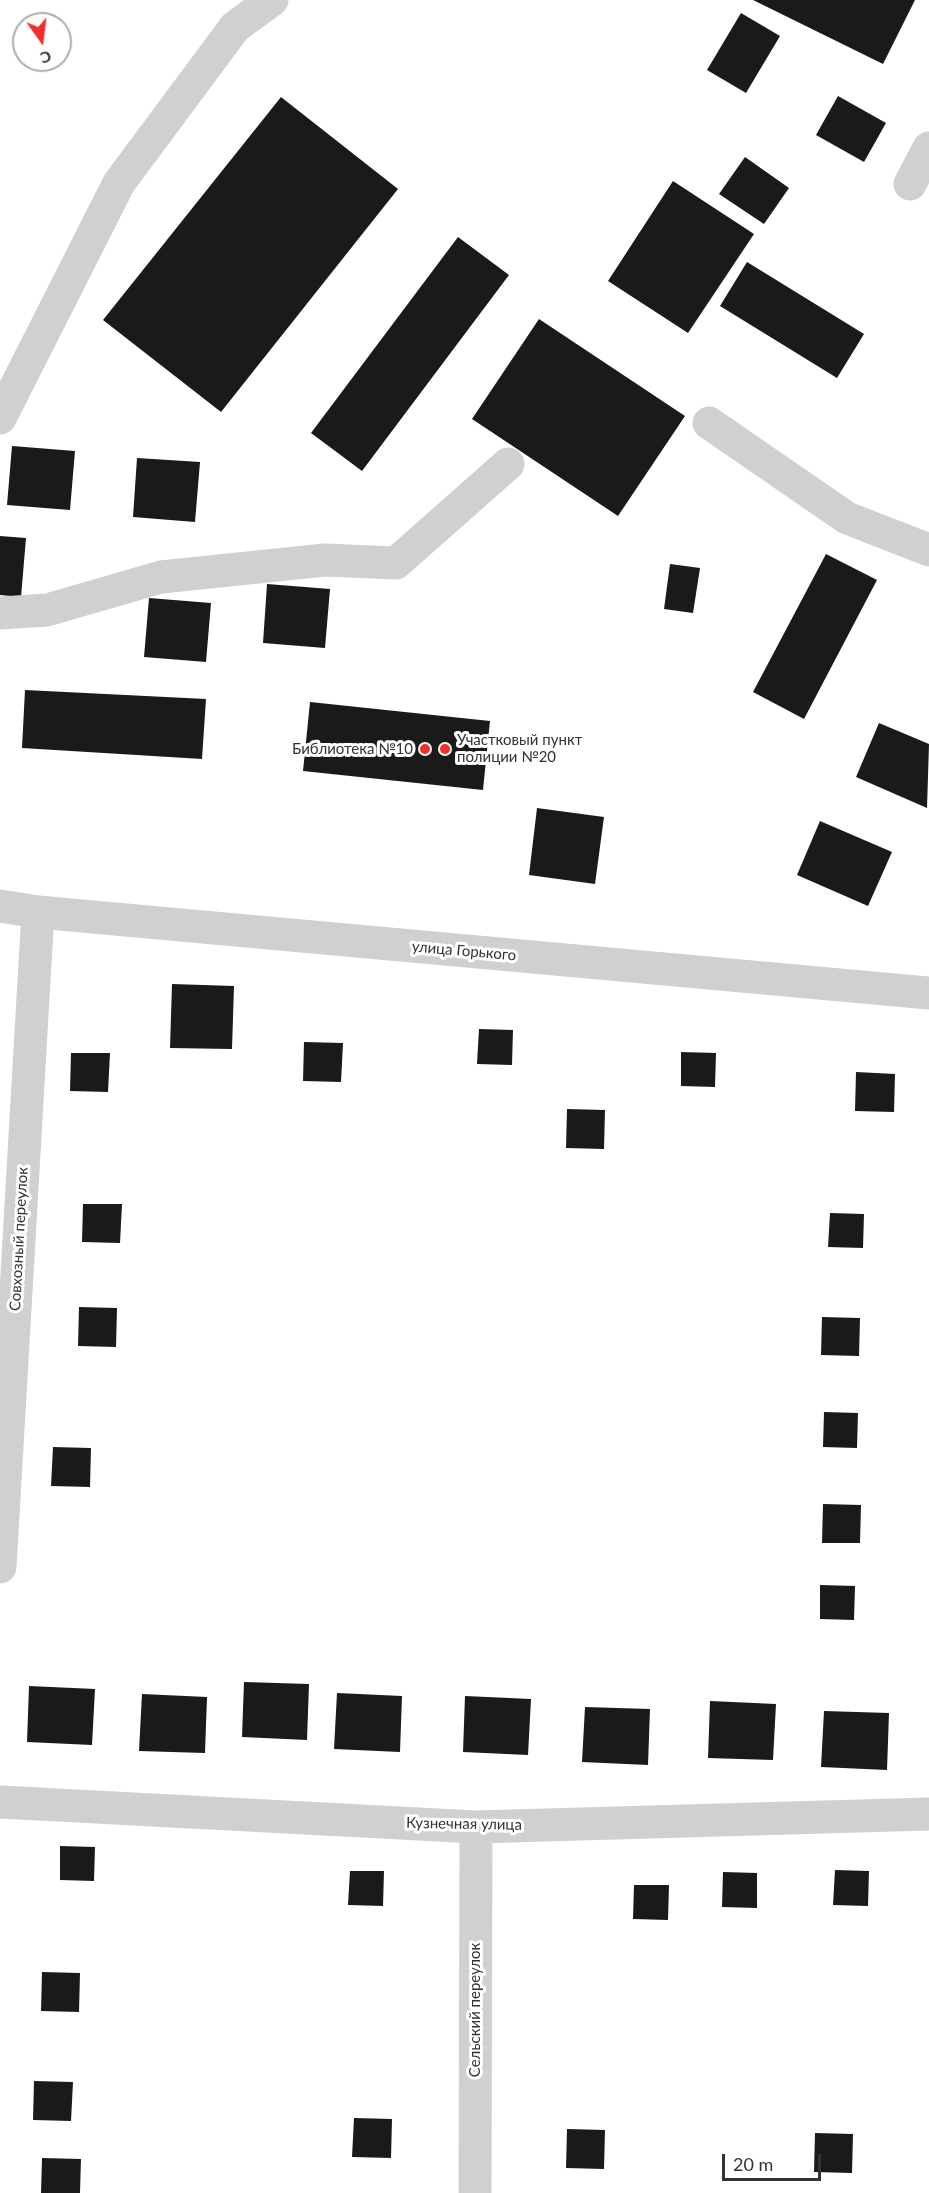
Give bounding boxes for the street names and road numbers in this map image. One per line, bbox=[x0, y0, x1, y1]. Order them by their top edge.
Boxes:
street label: улица Горького bbox=[411, 937, 517, 965]
street label: Совхозный переулок bbox=[6, 1167, 32, 1311]
street label: Кузнечная улица bbox=[406, 1814, 522, 1834]
street label: Сельский переулок bbox=[466, 1943, 484, 2077]

